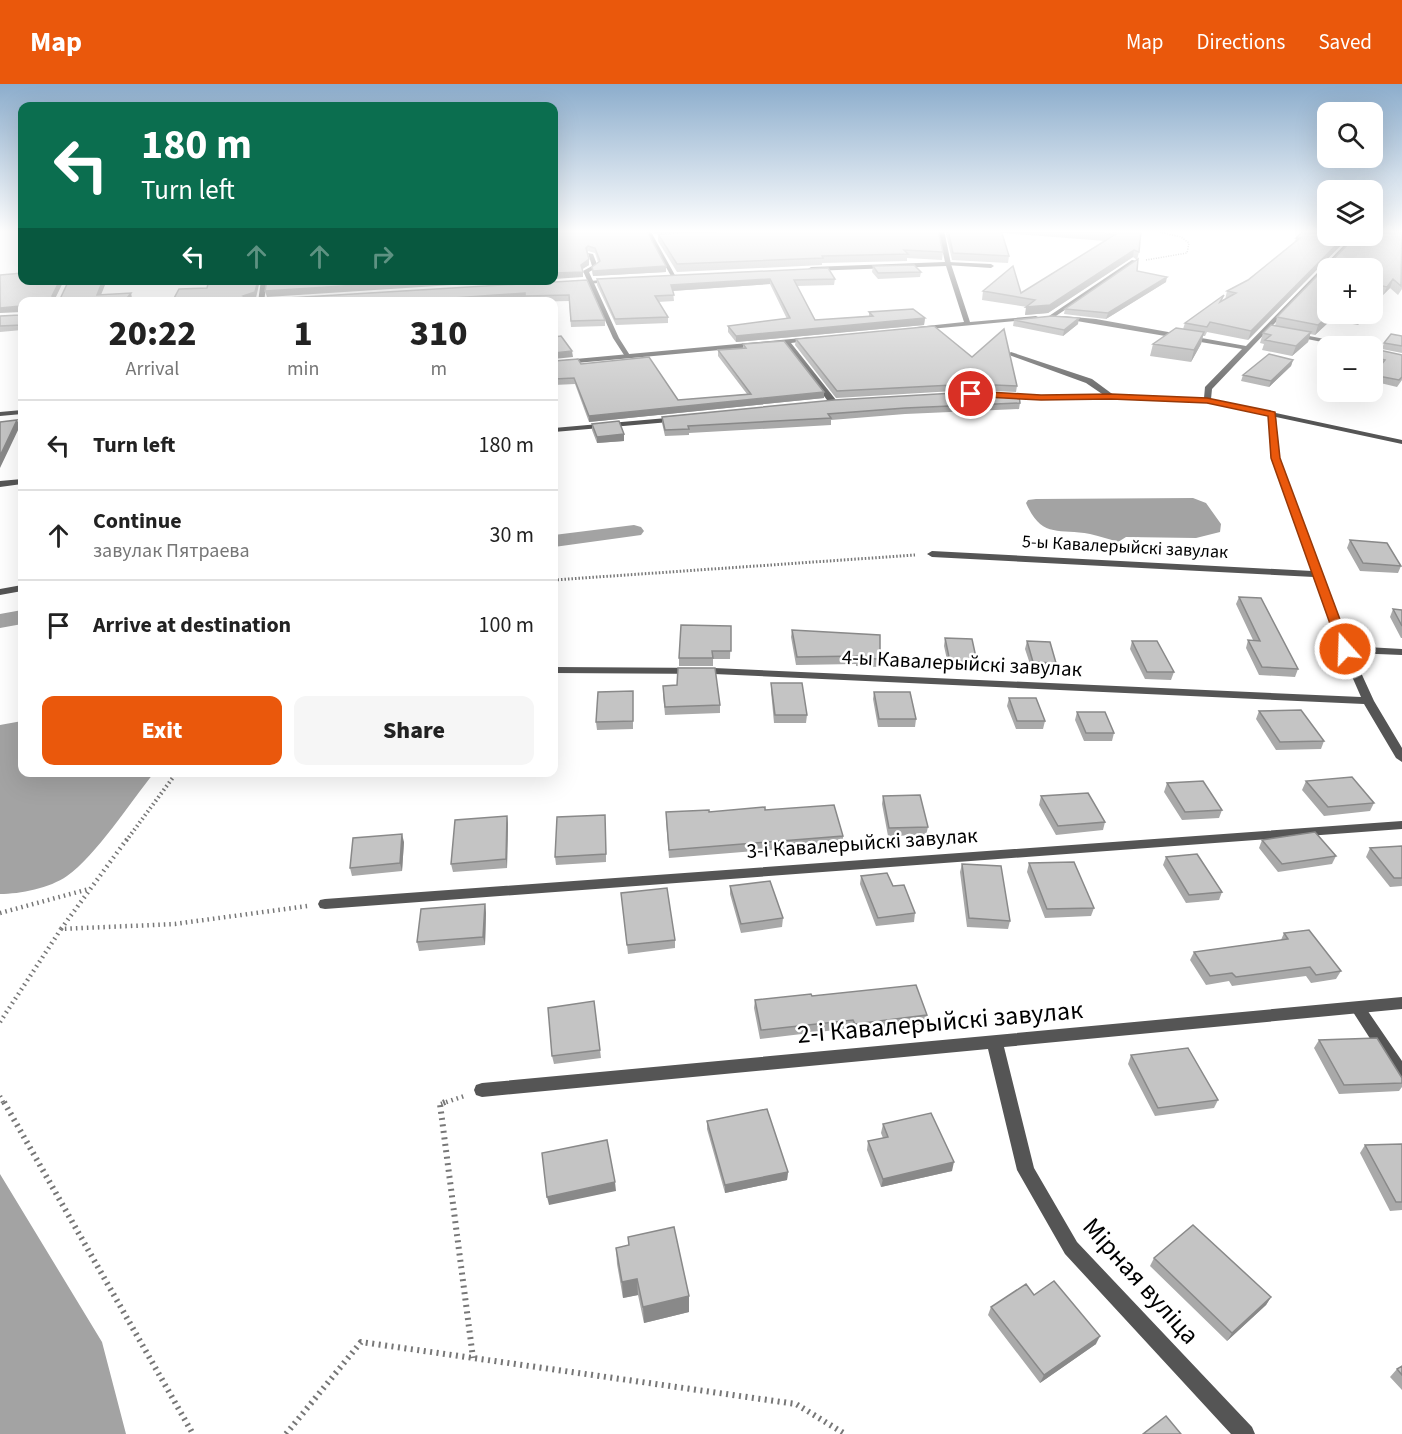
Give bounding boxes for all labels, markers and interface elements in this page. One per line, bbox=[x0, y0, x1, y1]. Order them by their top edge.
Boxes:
text: Map bbox=[30, 22, 82, 62]
text: Map bbox=[1126, 27, 1164, 57]
text: Directions bbox=[1197, 27, 1285, 57]
text: Saved bbox=[1318, 27, 1372, 57]
map controls bbox=[1317, 102, 1383, 402]
button: search bbox=[1317, 102, 1383, 168]
text: 180 m bbox=[141, 115, 252, 175]
icon: left bbox=[42, 126, 120, 204]
text: Turn left bbox=[141, 171, 235, 210]
button: layers bbox=[1317, 180, 1383, 246]
icon: left bbox=[177, 240, 210, 273]
icon: ahead bbox=[240, 240, 273, 273]
icon: ahead bbox=[303, 240, 336, 273]
icon: right bbox=[366, 240, 399, 273]
button: + bbox=[1317, 258, 1383, 324]
text: 20:22 bbox=[108, 308, 197, 359]
text: 1 bbox=[294, 308, 313, 359]
text: 310 bbox=[410, 308, 468, 359]
button: − bbox=[1317, 336, 1383, 402]
text: Arrival bbox=[126, 355, 179, 383]
text: min bbox=[287, 355, 319, 383]
text: m bbox=[430, 355, 447, 383]
pin bbox=[945, 368, 996, 419]
icon: arrive bbox=[954, 377, 987, 410]
icon: left bbox=[42, 429, 75, 462]
text: Turn left bbox=[93, 429, 175, 461]
text: 180 m bbox=[479, 429, 534, 461]
text: Continue bbox=[93, 505, 182, 537]
icon: ahead bbox=[42, 519, 75, 552]
text: 30 m bbox=[489, 519, 534, 551]
street label: 5-ы Кавалерыйскі завулак bbox=[1021, 529, 1229, 565]
text: завулак Пятраева bbox=[93, 537, 250, 565]
icon: arrive bbox=[42, 609, 75, 642]
text: Arrive at destination bbox=[93, 609, 291, 641]
text: 100 m bbox=[479, 609, 534, 641]
position arrow bbox=[1313, 617, 1377, 681]
street label: 4-ы Кавалерыйскі завулак bbox=[841, 642, 1083, 684]
button: Exit bbox=[42, 696, 282, 765]
button: Share bbox=[294, 696, 534, 765]
street label: 3-і Кавалерыйскі завулак bbox=[746, 820, 979, 866]
street label: 2-і Кавалерыйскі завулак bbox=[796, 991, 1084, 1053]
street label: Мірная вуліца bbox=[1074, 1210, 1208, 1352]

